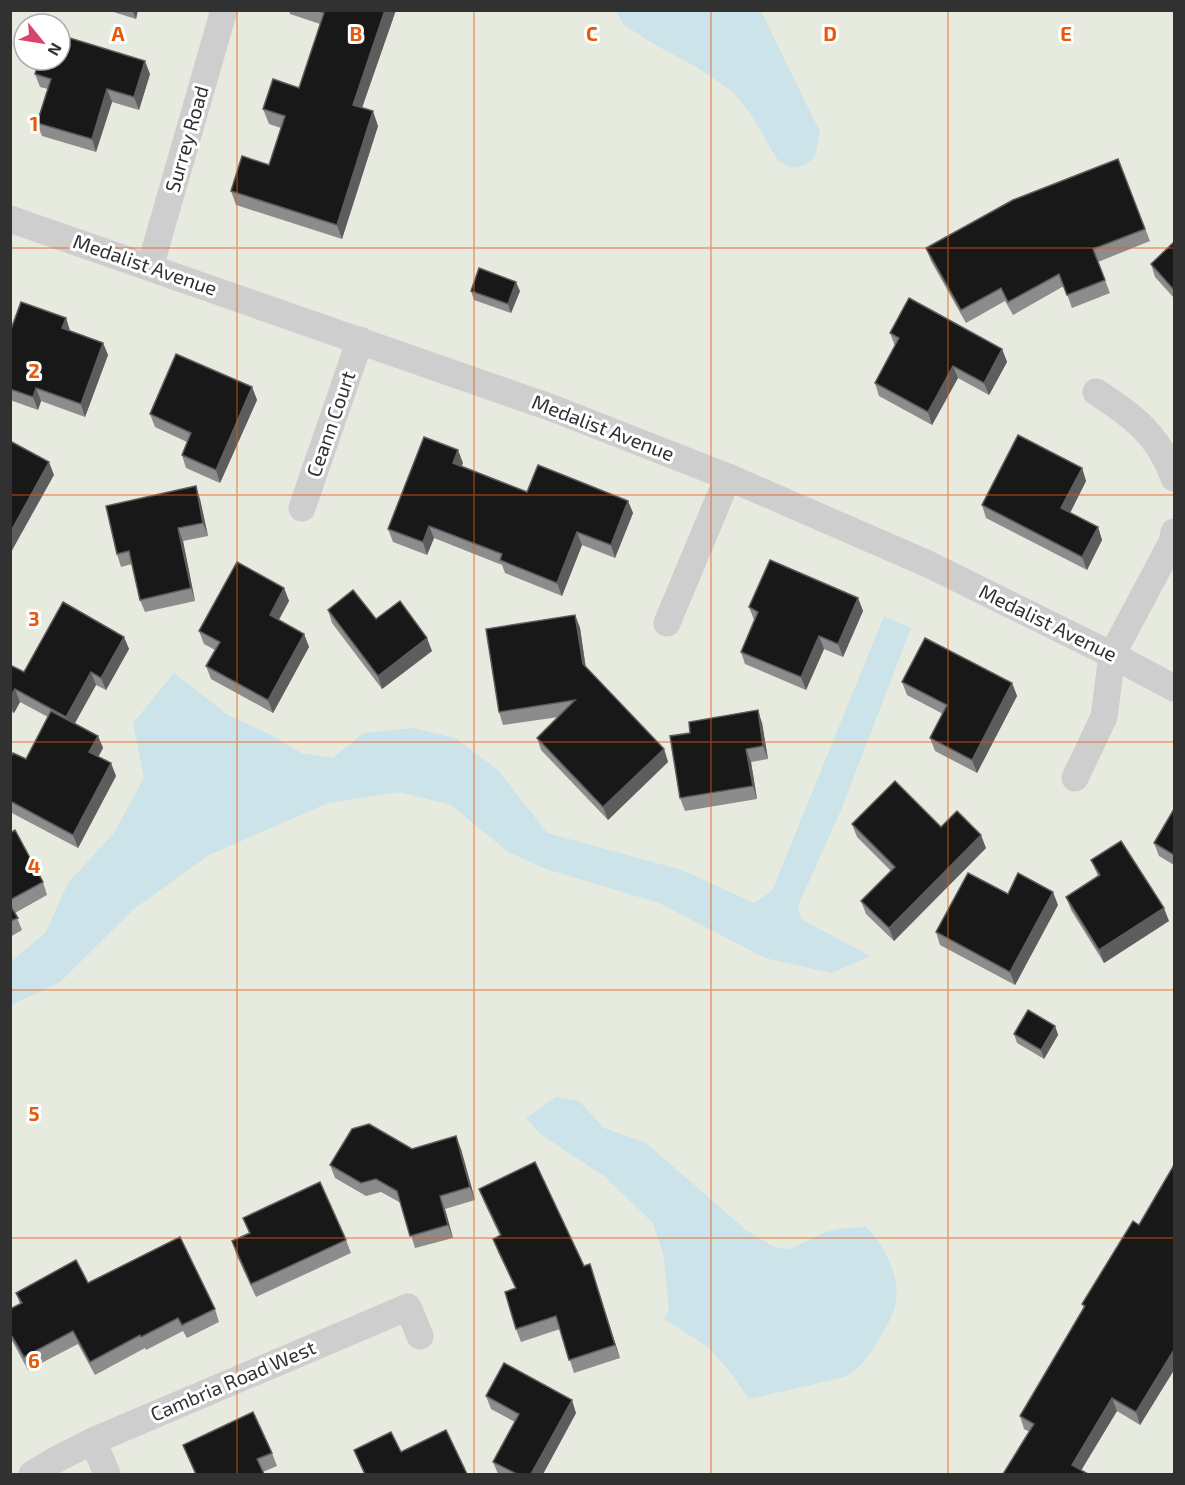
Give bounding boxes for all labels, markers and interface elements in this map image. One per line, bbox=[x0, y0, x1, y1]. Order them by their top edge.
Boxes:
north arrow bbox=[12, 12, 72, 72]
text: A bbox=[111, 21, 125, 45]
text: B bbox=[350, 21, 362, 45]
text: C bbox=[586, 21, 598, 45]
text: D bbox=[823, 21, 837, 45]
text: E bbox=[1060, 21, 1072, 45]
text: N bbox=[44, 40, 67, 60]
street label: Surrey Road bbox=[159, 83, 213, 195]
text: 1 bbox=[30, 111, 38, 135]
street label: Medalist Avenue bbox=[70, 228, 220, 300]
text: 2 bbox=[28, 358, 40, 382]
street label: Ceann Court bbox=[301, 367, 360, 480]
street label: Medalist Avenue bbox=[529, 389, 678, 465]
street label: Medalist Avenue bbox=[976, 578, 1121, 666]
text: 3 bbox=[28, 606, 40, 630]
text: 4 bbox=[28, 853, 41, 877]
text: 5 bbox=[28, 1101, 40, 1125]
street label: Cambria Road West bbox=[146, 1334, 319, 1426]
text: 6 bbox=[28, 1348, 40, 1372]

